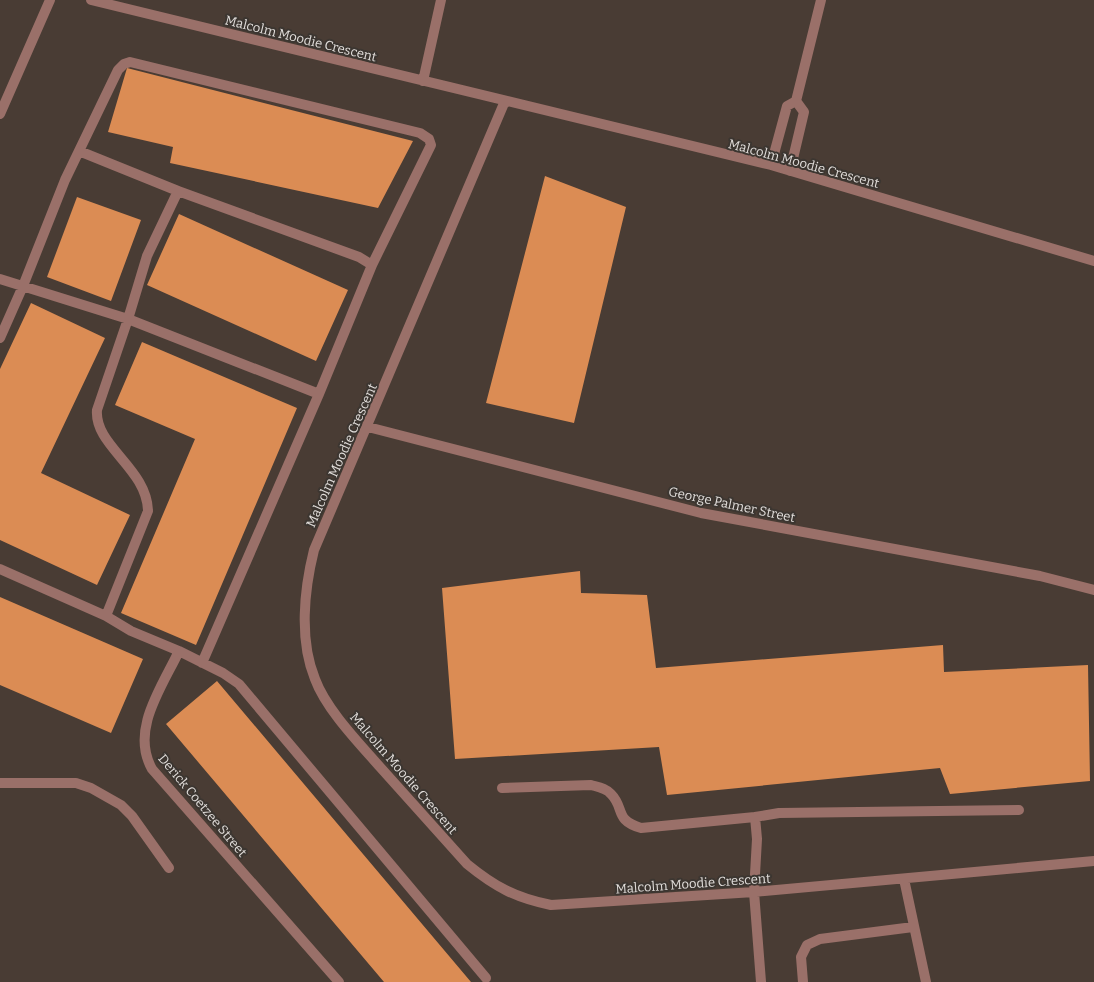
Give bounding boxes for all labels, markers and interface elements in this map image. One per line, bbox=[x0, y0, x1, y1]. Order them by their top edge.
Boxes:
street label: Malcolm Moodie Crescent bbox=[224, 12, 379, 65]
street label: Malcolm Moodie Crescent bbox=[727, 136, 881, 191]
street label: Malcolm Moodie Crescent bbox=[303, 381, 380, 529]
street label: George Palmer Street bbox=[667, 484, 797, 525]
street label: Malcolm Moodie Crescent bbox=[347, 710, 461, 837]
street label: Derick Coetzee Street bbox=[155, 751, 250, 860]
street label: Malcolm Moodie Crescent bbox=[615, 871, 772, 896]

